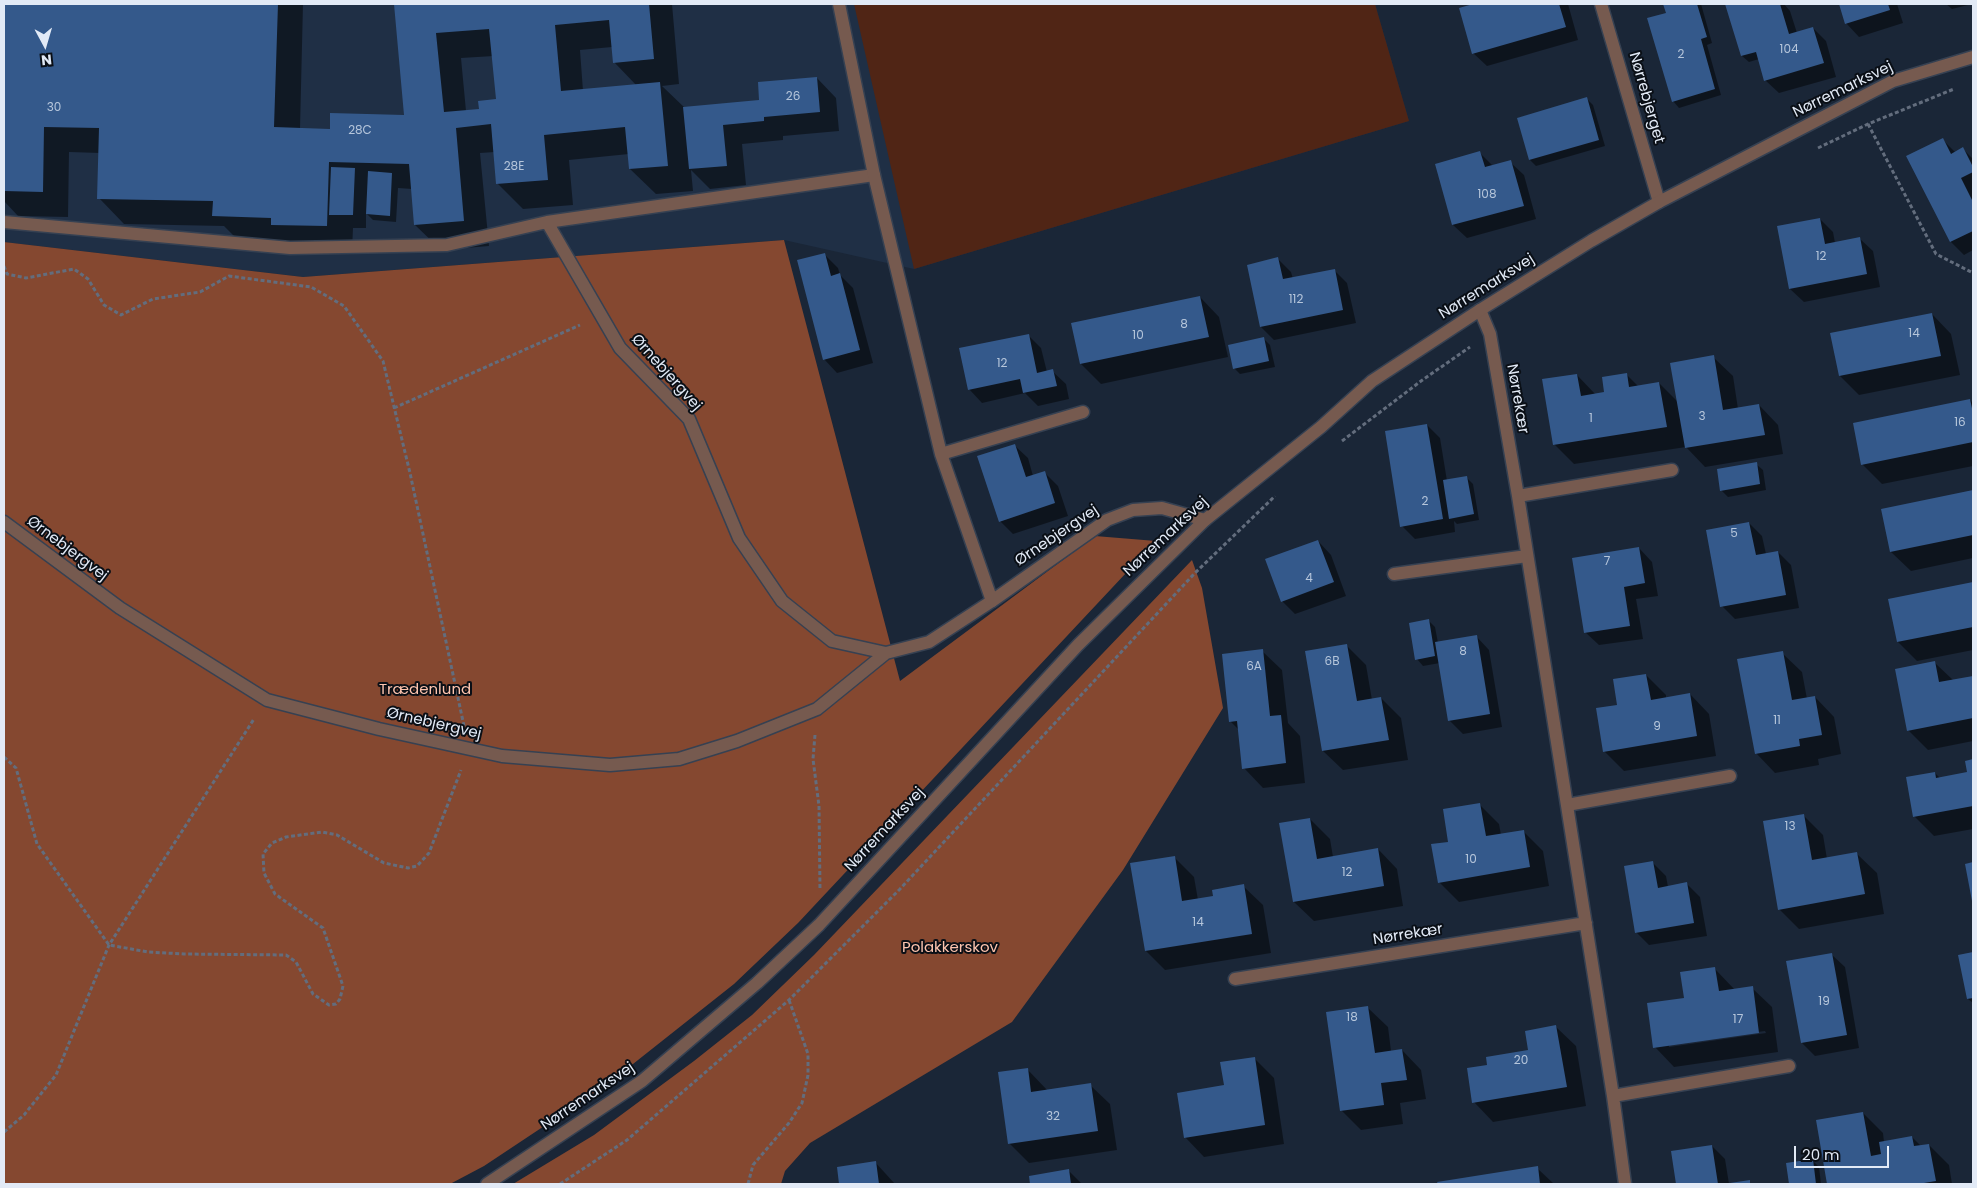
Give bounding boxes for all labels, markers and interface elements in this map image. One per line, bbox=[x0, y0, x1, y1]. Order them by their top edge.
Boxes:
north arrow bbox=[20, 20, 70, 70]
house number: 104 bbox=[1780, 43, 1798, 57]
house number: 2 bbox=[1678, 48, 1684, 62]
text: N bbox=[40, 49, 53, 70]
street label: Nørrebjerget bbox=[1624, 50, 1668, 146]
street label: Nørremarksvej bbox=[1790, 58, 1896, 122]
house number: 26 bbox=[786, 90, 800, 104]
house number: 30 bbox=[47, 101, 61, 115]
house number: 28C bbox=[348, 124, 372, 138]
house number: 28E bbox=[504, 160, 524, 174]
house number: 108 bbox=[1478, 188, 1496, 202]
house number: 12 bbox=[1816, 250, 1826, 264]
street label: Nørremarksvej bbox=[1436, 251, 1538, 323]
house number: 112 bbox=[1289, 293, 1303, 307]
house number: 8 bbox=[1180, 318, 1188, 332]
house number: 14 bbox=[1908, 327, 1920, 341]
house number: 10 bbox=[1132, 329, 1144, 343]
street label: Ørnebjergvej bbox=[627, 331, 705, 415]
house number: 12 bbox=[997, 357, 1007, 371]
street label: Nørrekær bbox=[1502, 363, 1532, 435]
house number: 3 bbox=[1698, 410, 1706, 424]
house number: 1 bbox=[1589, 412, 1593, 426]
house number: 16 bbox=[1954, 416, 1966, 430]
street label: Nørremarksvej bbox=[1120, 493, 1212, 581]
house number: 2 bbox=[1422, 495, 1428, 509]
street label: Ørnebjergvej bbox=[1012, 502, 1102, 570]
street label: Ørnebjergvej bbox=[23, 513, 111, 585]
house number: 5 bbox=[1730, 527, 1738, 541]
house number: 7 bbox=[1604, 555, 1610, 569]
house number: 4 bbox=[1305, 572, 1313, 586]
house number: 8 bbox=[1459, 645, 1467, 659]
house number: 6B bbox=[1325, 655, 1339, 669]
house number: 6A bbox=[1246, 660, 1262, 674]
park label: Trædenlund bbox=[379, 681, 471, 699]
street label: Ørnebjergvej bbox=[385, 704, 483, 744]
house number: 11 bbox=[1773, 714, 1781, 728]
house number: 9 bbox=[1653, 720, 1661, 734]
street label: Nørremarksvej bbox=[841, 784, 929, 876]
house number: 13 bbox=[1785, 820, 1795, 834]
house number: 10 bbox=[1465, 853, 1477, 867]
house number: 12 bbox=[1342, 866, 1352, 880]
house number: 14 bbox=[1192, 916, 1204, 930]
street label: Nørrekær bbox=[1372, 921, 1444, 949]
park label: Polakkerskov bbox=[902, 939, 998, 957]
house number: 19 bbox=[1818, 995, 1830, 1009]
house number: 18 bbox=[1346, 1011, 1358, 1025]
house number: 17 bbox=[1733, 1013, 1743, 1027]
house number: 20 bbox=[1514, 1054, 1528, 1068]
street label: Nørremarksvej bbox=[538, 1059, 638, 1135]
house number: 32 bbox=[1046, 1110, 1060, 1124]
scale bar bbox=[1797, 1136, 1892, 1168]
text: 20 m bbox=[1802, 1144, 1840, 1165]

